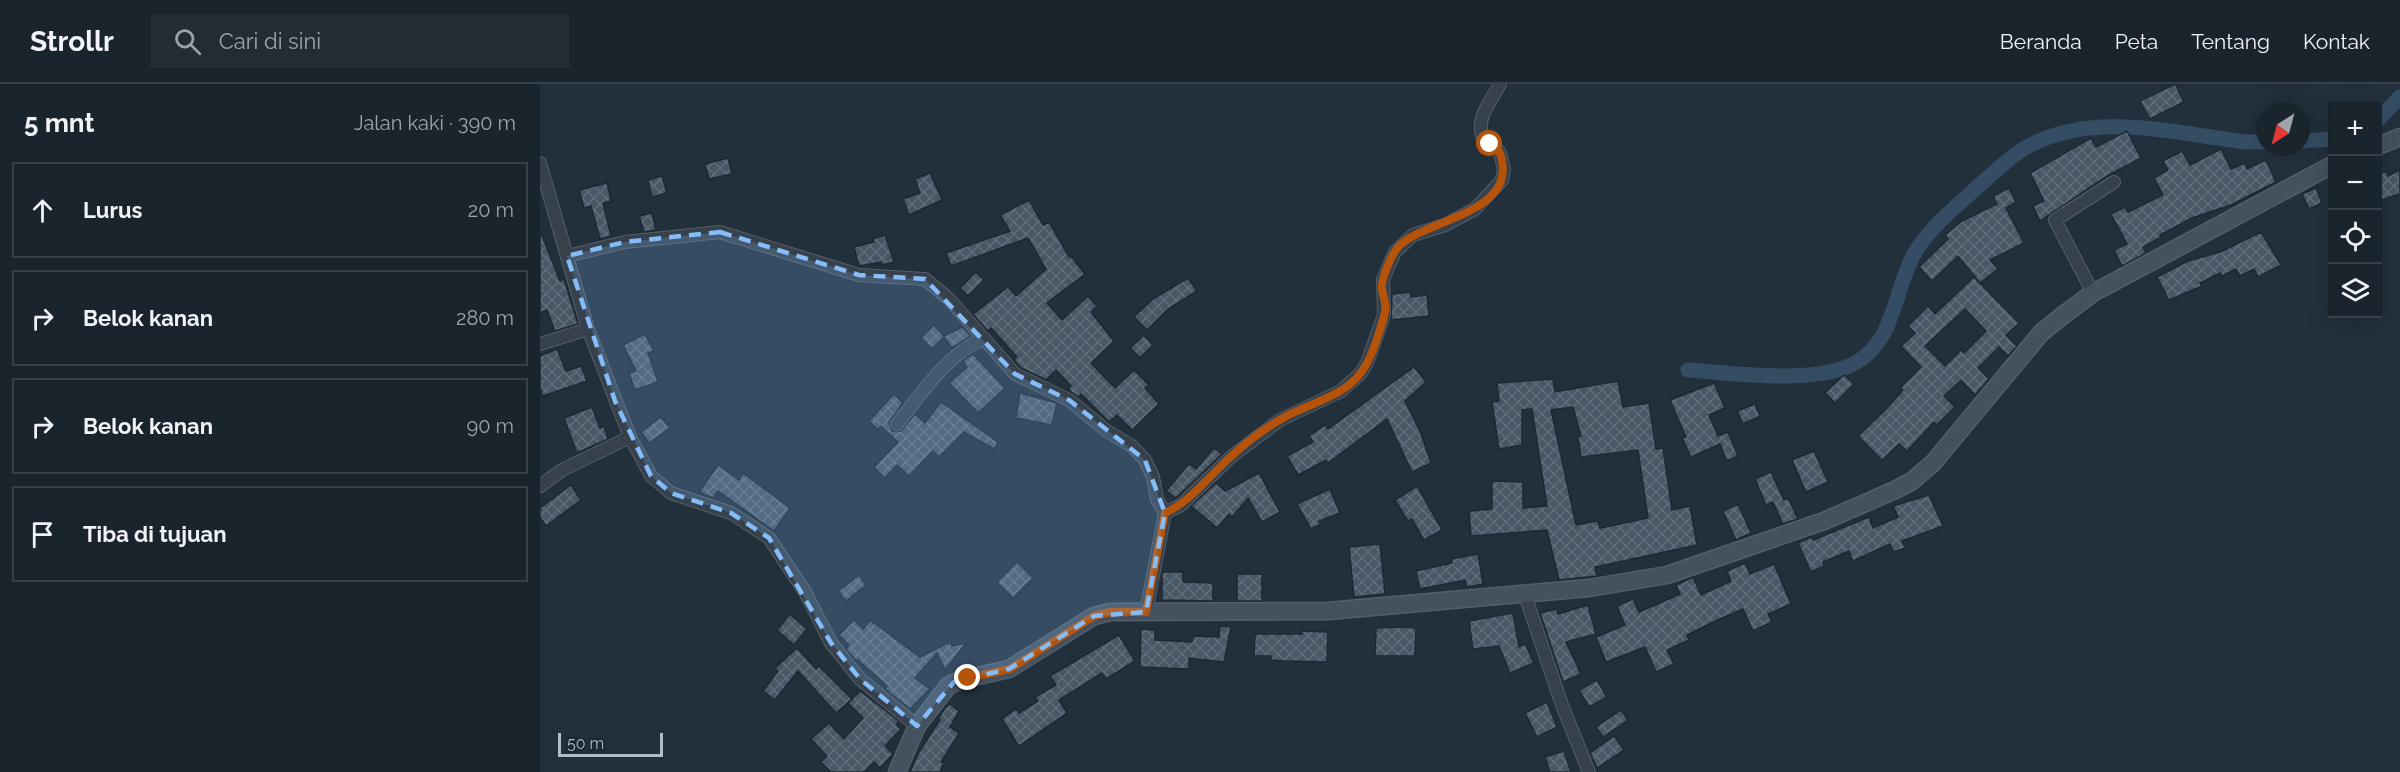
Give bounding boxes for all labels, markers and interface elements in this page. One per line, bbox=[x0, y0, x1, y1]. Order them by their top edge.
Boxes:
search box bbox=[150, 14, 570, 68]
text: Strollr bbox=[30, 25, 114, 58]
icon: search bbox=[171, 25, 204, 58]
text: Cari di sini bbox=[219, 28, 321, 54]
text: Beranda bbox=[2000, 29, 2082, 54]
text: Peta bbox=[2115, 29, 2158, 54]
text: Tentang bbox=[2191, 29, 2270, 54]
text: Kontak bbox=[2303, 29, 2370, 54]
north arrow bbox=[2256, 102, 2310, 156]
map controls bbox=[2328, 102, 2382, 318]
button: + bbox=[2328, 102, 2382, 156]
text: 5 mnt bbox=[24, 108, 94, 138]
text: Jalan kaki · 390 m bbox=[354, 111, 516, 135]
route start bbox=[1476, 130, 1502, 156]
button: − bbox=[2328, 156, 2382, 210]
icon: ahead bbox=[26, 194, 59, 227]
text: Lurus bbox=[83, 197, 142, 223]
text: 20 m bbox=[468, 198, 514, 222]
button: locate bbox=[2328, 210, 2382, 264]
button: layers bbox=[2328, 264, 2382, 318]
icon: right bbox=[26, 302, 59, 335]
text: Belok kanan bbox=[83, 305, 213, 331]
text: 280 m bbox=[456, 306, 514, 330]
icon: right bbox=[26, 410, 59, 443]
text: Belok kanan bbox=[83, 413, 213, 439]
text: 90 m bbox=[467, 414, 514, 438]
icon: arrive bbox=[26, 518, 59, 551]
text: Tiba di tujuan bbox=[83, 521, 226, 547]
route end bbox=[954, 664, 980, 690]
scale bar bbox=[558, 730, 663, 758]
text: 50 m bbox=[567, 734, 604, 753]

